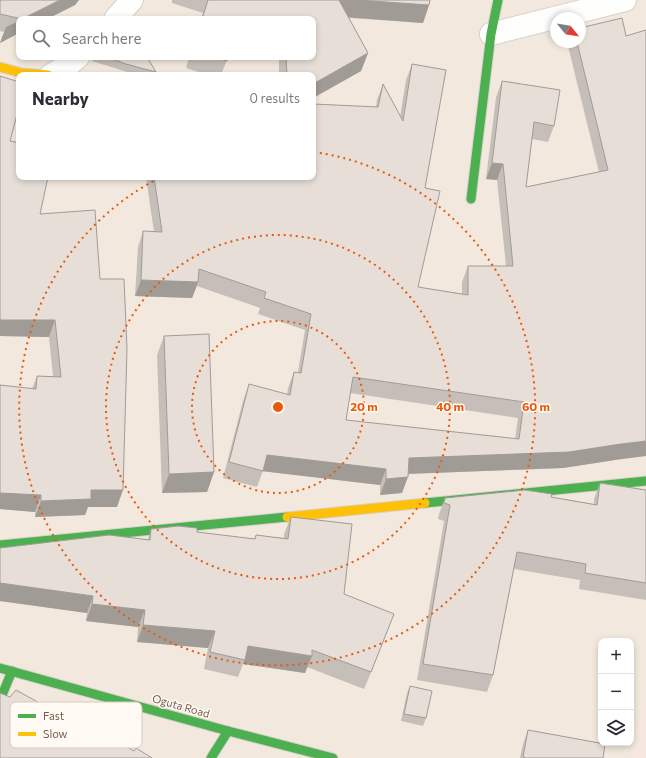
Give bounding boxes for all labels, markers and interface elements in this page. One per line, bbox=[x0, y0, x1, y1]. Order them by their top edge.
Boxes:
north arrow bbox=[550, 12, 586, 48]
search box bbox=[16, 16, 316, 60]
icon: search bbox=[30, 27, 52, 49]
text: Search here bbox=[62, 29, 141, 47]
text: Nearby bbox=[32, 88, 89, 109]
text: 0 results bbox=[249, 90, 300, 106]
text: 20 m bbox=[350, 399, 378, 413]
text: 40 m bbox=[436, 399, 464, 413]
text: 60 m bbox=[522, 399, 550, 413]
centre of rings bbox=[271, 400, 285, 414]
map controls bbox=[598, 638, 634, 746]
button: + bbox=[598, 638, 634, 674]
button: − bbox=[598, 674, 634, 710]
street label: Oguta Road bbox=[151, 691, 211, 720]
legend bbox=[10, 702, 142, 748]
text: Fast bbox=[43, 709, 65, 722]
button: layers bbox=[598, 710, 634, 746]
text: Slow bbox=[43, 727, 68, 740]

